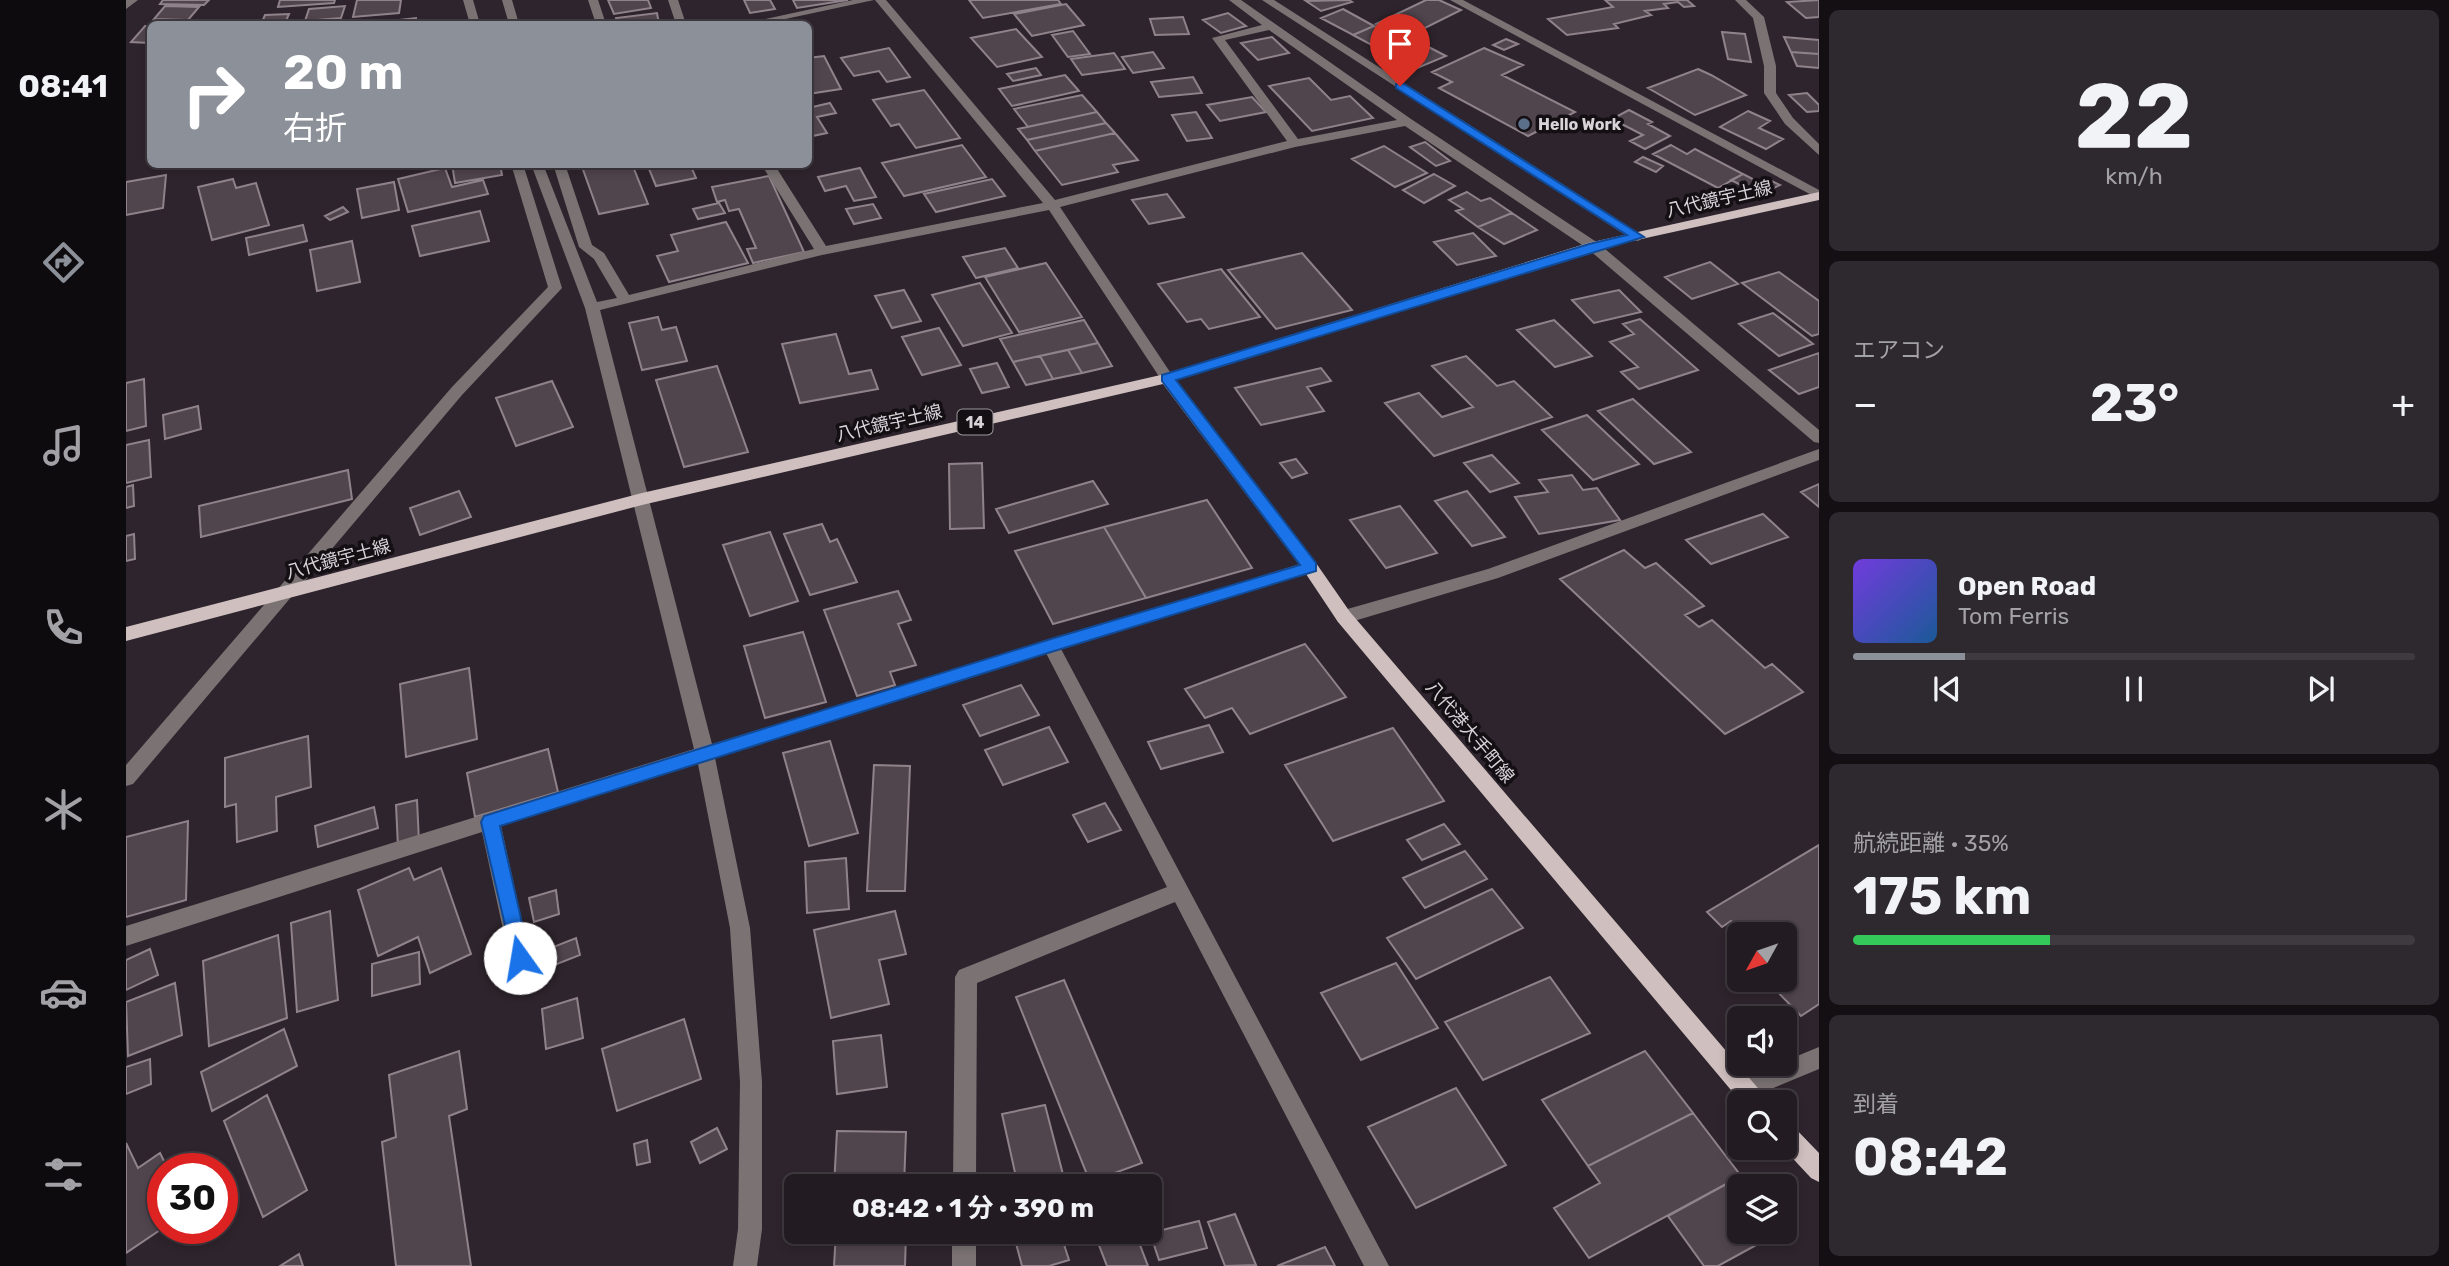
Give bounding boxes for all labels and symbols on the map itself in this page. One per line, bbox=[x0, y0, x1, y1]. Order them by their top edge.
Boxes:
pin bbox=[1370, 14, 1430, 86]
place label: Hello Work bbox=[1538, 115, 1622, 134]
marker: Hello Work bbox=[1516, 116, 1532, 132]
street label: 八代鏡宇土線 bbox=[1664, 176, 1774, 222]
street label: 八代鏡宇土線 bbox=[834, 400, 944, 446]
road number: 14 bbox=[958, 410, 992, 434]
street label: 八代鏡宇土線 bbox=[283, 534, 393, 584]
street label: 八代港大手町線 bbox=[1421, 677, 1519, 787]
position arrow bbox=[483, 921, 557, 995]
north arrow bbox=[1727, 922, 1797, 992]
speed limit sign: 30 bbox=[147, 1153, 238, 1244]

